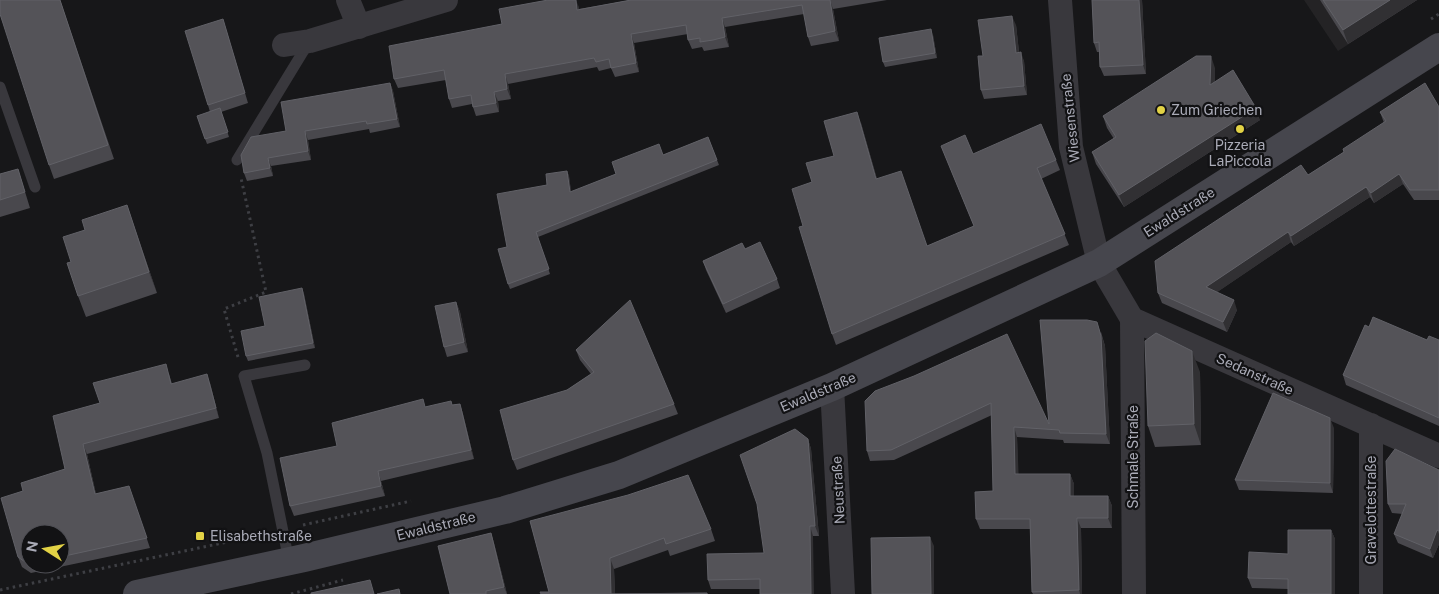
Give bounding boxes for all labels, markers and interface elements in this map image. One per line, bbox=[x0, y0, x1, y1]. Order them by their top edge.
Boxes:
street label: Wiesenstraße bbox=[1057, 73, 1083, 163]
place label: Zum Griechen bbox=[1171, 102, 1262, 118]
marker: Zum Griechen bbox=[1155, 104, 1167, 116]
marker: Pizzeria LaPiccola bbox=[1234, 123, 1246, 135]
place label: Pizzeria LaPiccola bbox=[1209, 137, 1271, 169]
street label: Ewaldstraße bbox=[1141, 184, 1218, 240]
street label: Sedanstraße bbox=[1214, 350, 1296, 398]
street label: Ewaldstraße bbox=[778, 369, 858, 415]
street label: Schmale Straße bbox=[1125, 405, 1141, 509]
street label: Neustraße bbox=[828, 456, 848, 524]
street label: Gravelottestraße bbox=[1363, 456, 1379, 564]
street label: Ewaldstraße bbox=[395, 508, 477, 544]
north arrow bbox=[20, 524, 70, 574]
place label: Elisabethstraße bbox=[210, 528, 312, 544]
marker: Elisabethstraße bbox=[194, 530, 206, 542]
text: N bbox=[23, 540, 41, 553]

